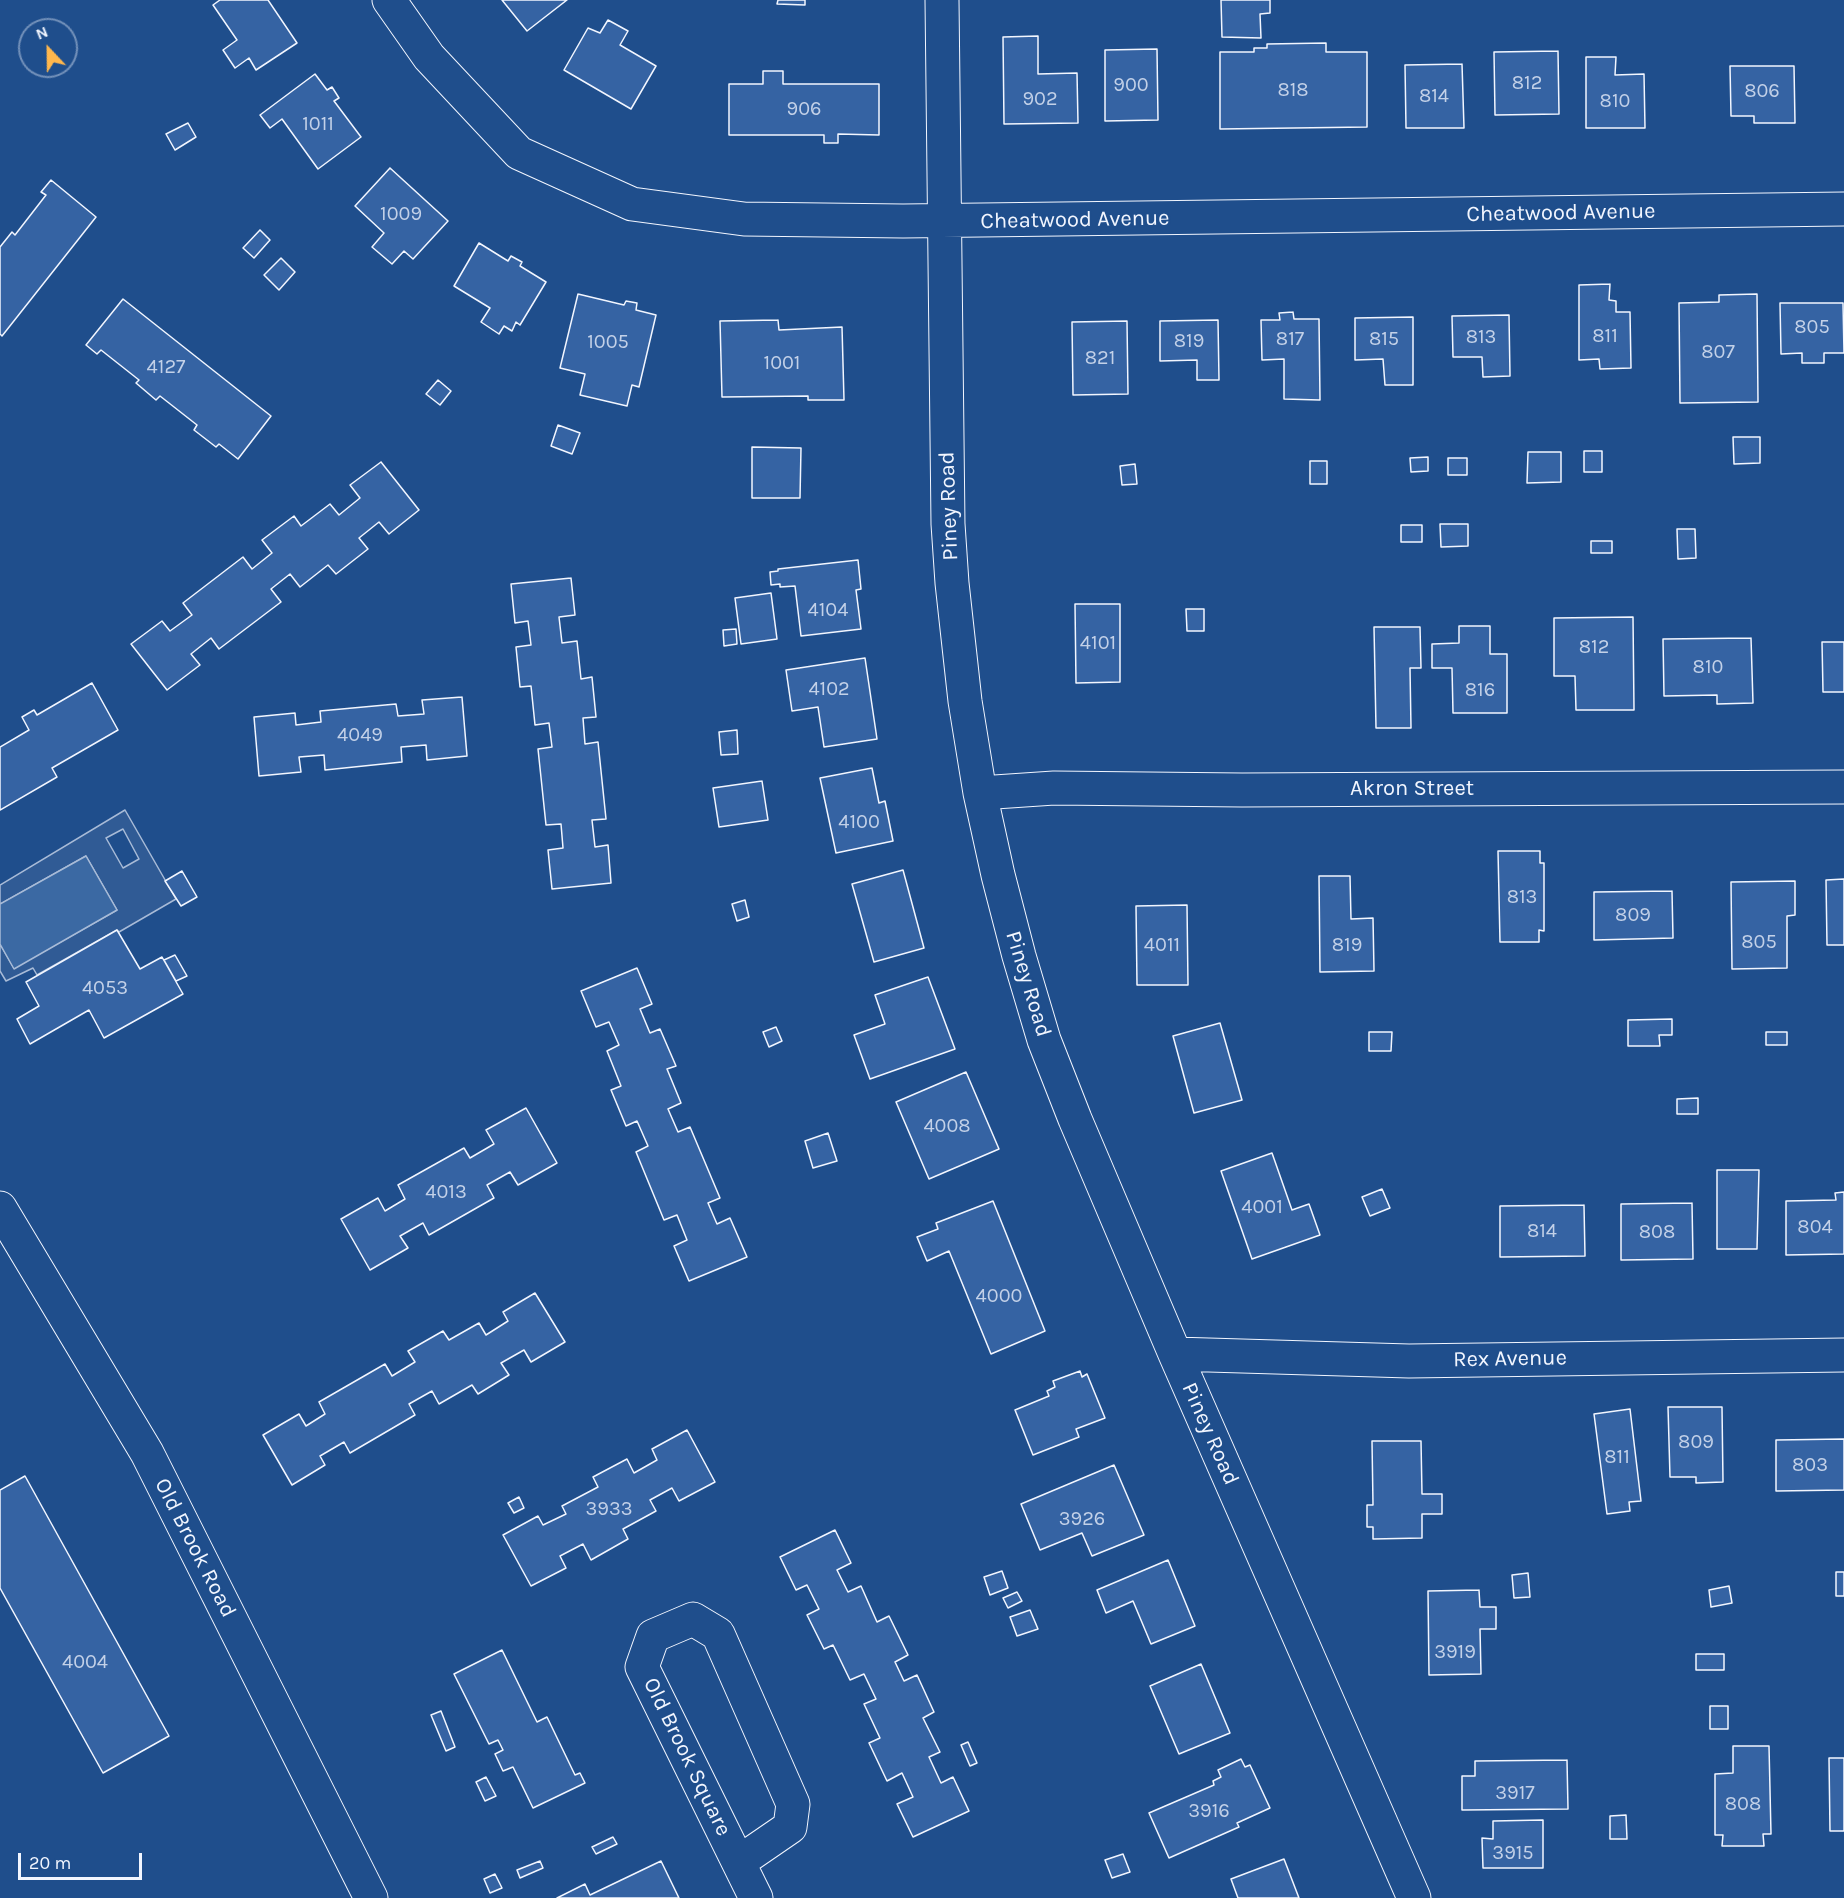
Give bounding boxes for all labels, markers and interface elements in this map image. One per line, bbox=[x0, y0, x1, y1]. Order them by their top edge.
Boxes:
north arrow bbox=[18, 18, 78, 78]
text: N bbox=[33, 22, 51, 44]
house number: 812 bbox=[1512, 71, 1542, 95]
house number: 900 bbox=[1113, 73, 1149, 97]
house number: 818 bbox=[1277, 78, 1309, 102]
house number: 806 bbox=[1744, 79, 1780, 103]
house number: 814 bbox=[1419, 84, 1449, 108]
house number: 902 bbox=[1022, 87, 1058, 111]
house number: 810 bbox=[1600, 89, 1630, 113]
house number: 906 bbox=[787, 97, 821, 121]
house number: 1011 bbox=[302, 112, 334, 136]
street label: Cheatwood Avenue bbox=[1466, 198, 1656, 228]
house number: 1009 bbox=[380, 202, 422, 226]
street label: Cheatwood Avenue bbox=[980, 205, 1170, 235]
house number: 805 bbox=[1794, 315, 1830, 339]
house number: 811 bbox=[1592, 324, 1618, 348]
house number: 813 bbox=[1466, 325, 1496, 349]
house number: 817 bbox=[1276, 327, 1304, 351]
house number: 815 bbox=[1369, 327, 1399, 351]
house number: 819 bbox=[1174, 329, 1204, 353]
house number: 1005 bbox=[587, 330, 629, 354]
house number: 807 bbox=[1701, 340, 1735, 364]
house number: 821 bbox=[1085, 346, 1115, 370]
house number: 1001 bbox=[764, 351, 800, 375]
house number: 4127 bbox=[147, 355, 185, 379]
street label: Piney Road bbox=[934, 451, 964, 561]
house number: 4104 bbox=[808, 598, 848, 622]
house number: 4101 bbox=[1080, 631, 1116, 655]
house number: 812 bbox=[1579, 635, 1609, 659]
house number: 810 bbox=[1693, 655, 1723, 679]
house number: 4102 bbox=[808, 677, 850, 701]
house number: 816 bbox=[1465, 678, 1495, 702]
house number: 4049 bbox=[337, 723, 383, 747]
street label: Akron Street bbox=[1350, 776, 1474, 802]
house number: 4100 bbox=[838, 810, 880, 834]
house number: 813 bbox=[1507, 885, 1537, 909]
house number: 809 bbox=[1615, 903, 1651, 927]
street label: Piney Road bbox=[999, 928, 1057, 1040]
house number: 805 bbox=[1741, 930, 1777, 954]
house number: 4011 bbox=[1144, 933, 1180, 957]
house number: 819 bbox=[1332, 933, 1362, 957]
house number: 4053 bbox=[82, 976, 128, 1000]
house number: 4008 bbox=[923, 1114, 971, 1138]
house number: 4013 bbox=[425, 1180, 467, 1204]
house number: 4001 bbox=[1241, 1195, 1283, 1219]
house number: 804 bbox=[1797, 1215, 1833, 1239]
house number: 814 bbox=[1527, 1219, 1557, 1243]
house number: 808 bbox=[1639, 1220, 1675, 1244]
house number: 4000 bbox=[976, 1284, 1022, 1308]
street label: Rex Avenue bbox=[1453, 1345, 1567, 1373]
street label: Piney Road bbox=[1176, 1379, 1244, 1489]
house number: 809 bbox=[1678, 1430, 1714, 1454]
house number: 811 bbox=[1604, 1445, 1630, 1469]
house number: 803 bbox=[1792, 1453, 1828, 1477]
street label: Old Brook Road bbox=[149, 1474, 241, 1622]
house number: 3933 bbox=[585, 1497, 633, 1521]
house number: 3926 bbox=[1059, 1507, 1105, 1531]
house number: 3919 bbox=[1434, 1640, 1476, 1664]
house number: 4004 bbox=[62, 1650, 108, 1674]
street label: Old Brook Square bbox=[637, 1674, 737, 1840]
house number: 3917 bbox=[1495, 1781, 1535, 1805]
house number: 808 bbox=[1725, 1792, 1761, 1816]
house number: 3916 bbox=[1188, 1799, 1230, 1823]
scale bar bbox=[21, 1841, 146, 1879]
house number: 3915 bbox=[1492, 1841, 1534, 1865]
text: 20 m bbox=[29, 1852, 71, 1874]

